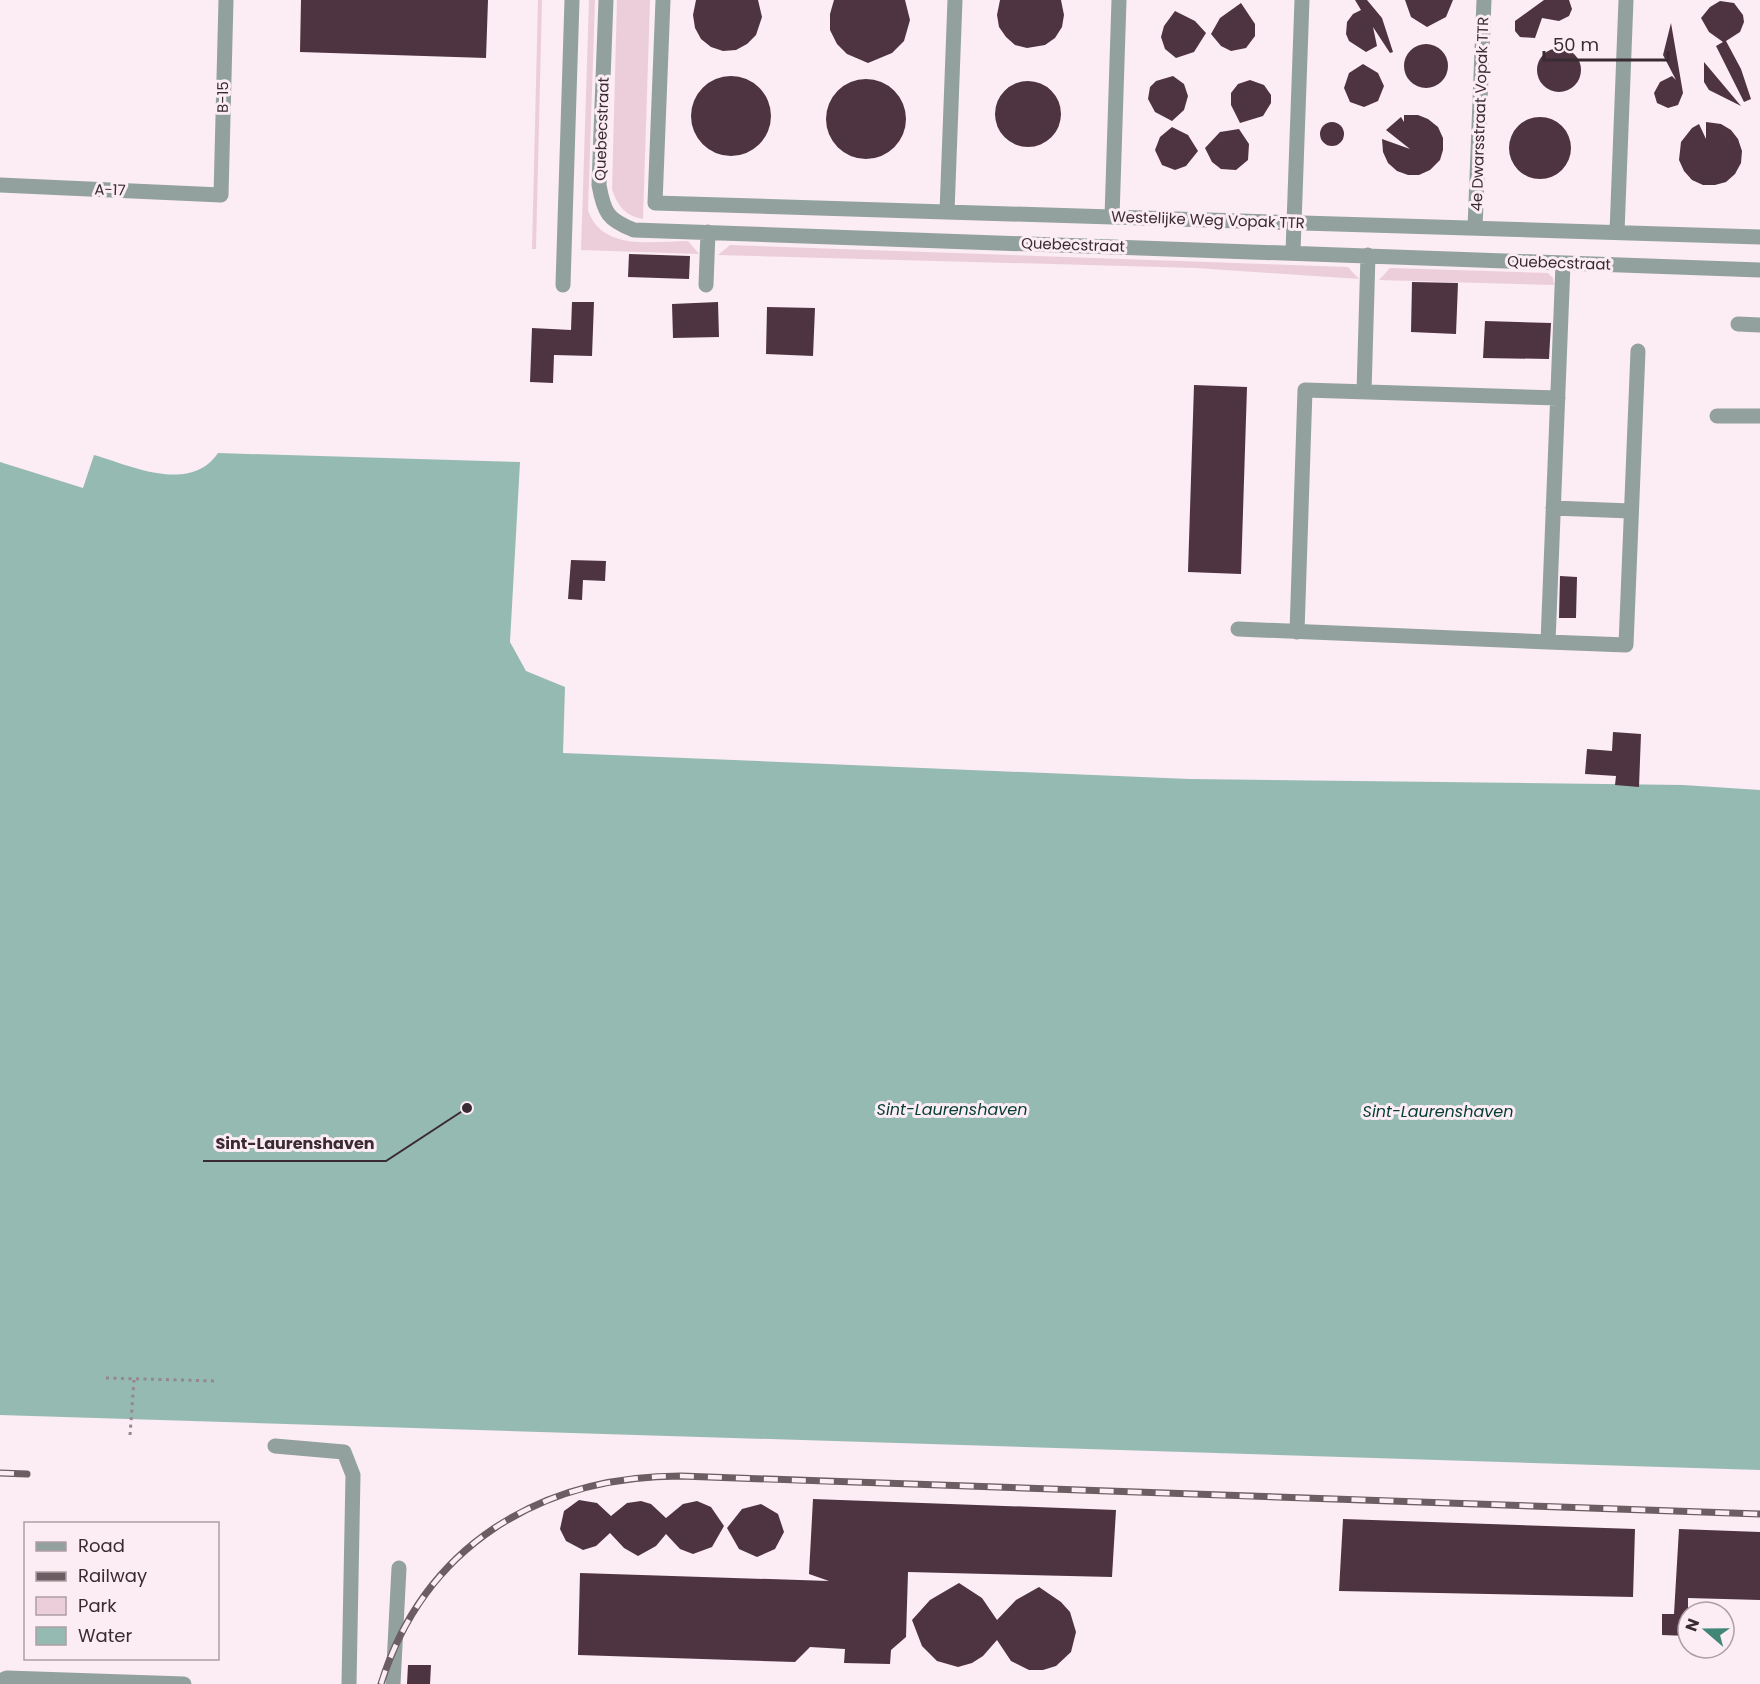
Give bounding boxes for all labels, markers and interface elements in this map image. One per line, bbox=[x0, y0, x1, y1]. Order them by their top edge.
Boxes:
street label: 4e Dwarsstraat Vopak TTR bbox=[1466, 16, 1493, 212]
scale bar bbox=[1544, 24, 1668, 62]
text: 50 m bbox=[1553, 32, 1599, 57]
street label: Quebecstraat bbox=[589, 77, 614, 181]
street label: B-15 bbox=[212, 81, 233, 113]
street label: A-17 bbox=[94, 178, 126, 201]
street label: Westelijke Weg Vopak TTR bbox=[1111, 206, 1305, 233]
street label: Quebecstraat bbox=[1021, 232, 1125, 257]
street label: Quebecstraat bbox=[1507, 250, 1611, 275]
water label: Sint-Laurenshaven bbox=[877, 1098, 1027, 1121]
water label: Sint-Laurenshaven bbox=[1363, 1100, 1513, 1123]
callout: Sint-Laurenshaven bbox=[203, 1127, 386, 1161]
text: Sint-Laurenshaven bbox=[215, 1132, 375, 1155]
legend bbox=[24, 1522, 219, 1660]
text: Road bbox=[78, 1533, 125, 1558]
text: Railway bbox=[78, 1563, 147, 1588]
text: Park bbox=[78, 1593, 117, 1618]
north arrow bbox=[1676, 1600, 1736, 1660]
text: N bbox=[1680, 1615, 1705, 1635]
text: Water bbox=[78, 1623, 132, 1648]

